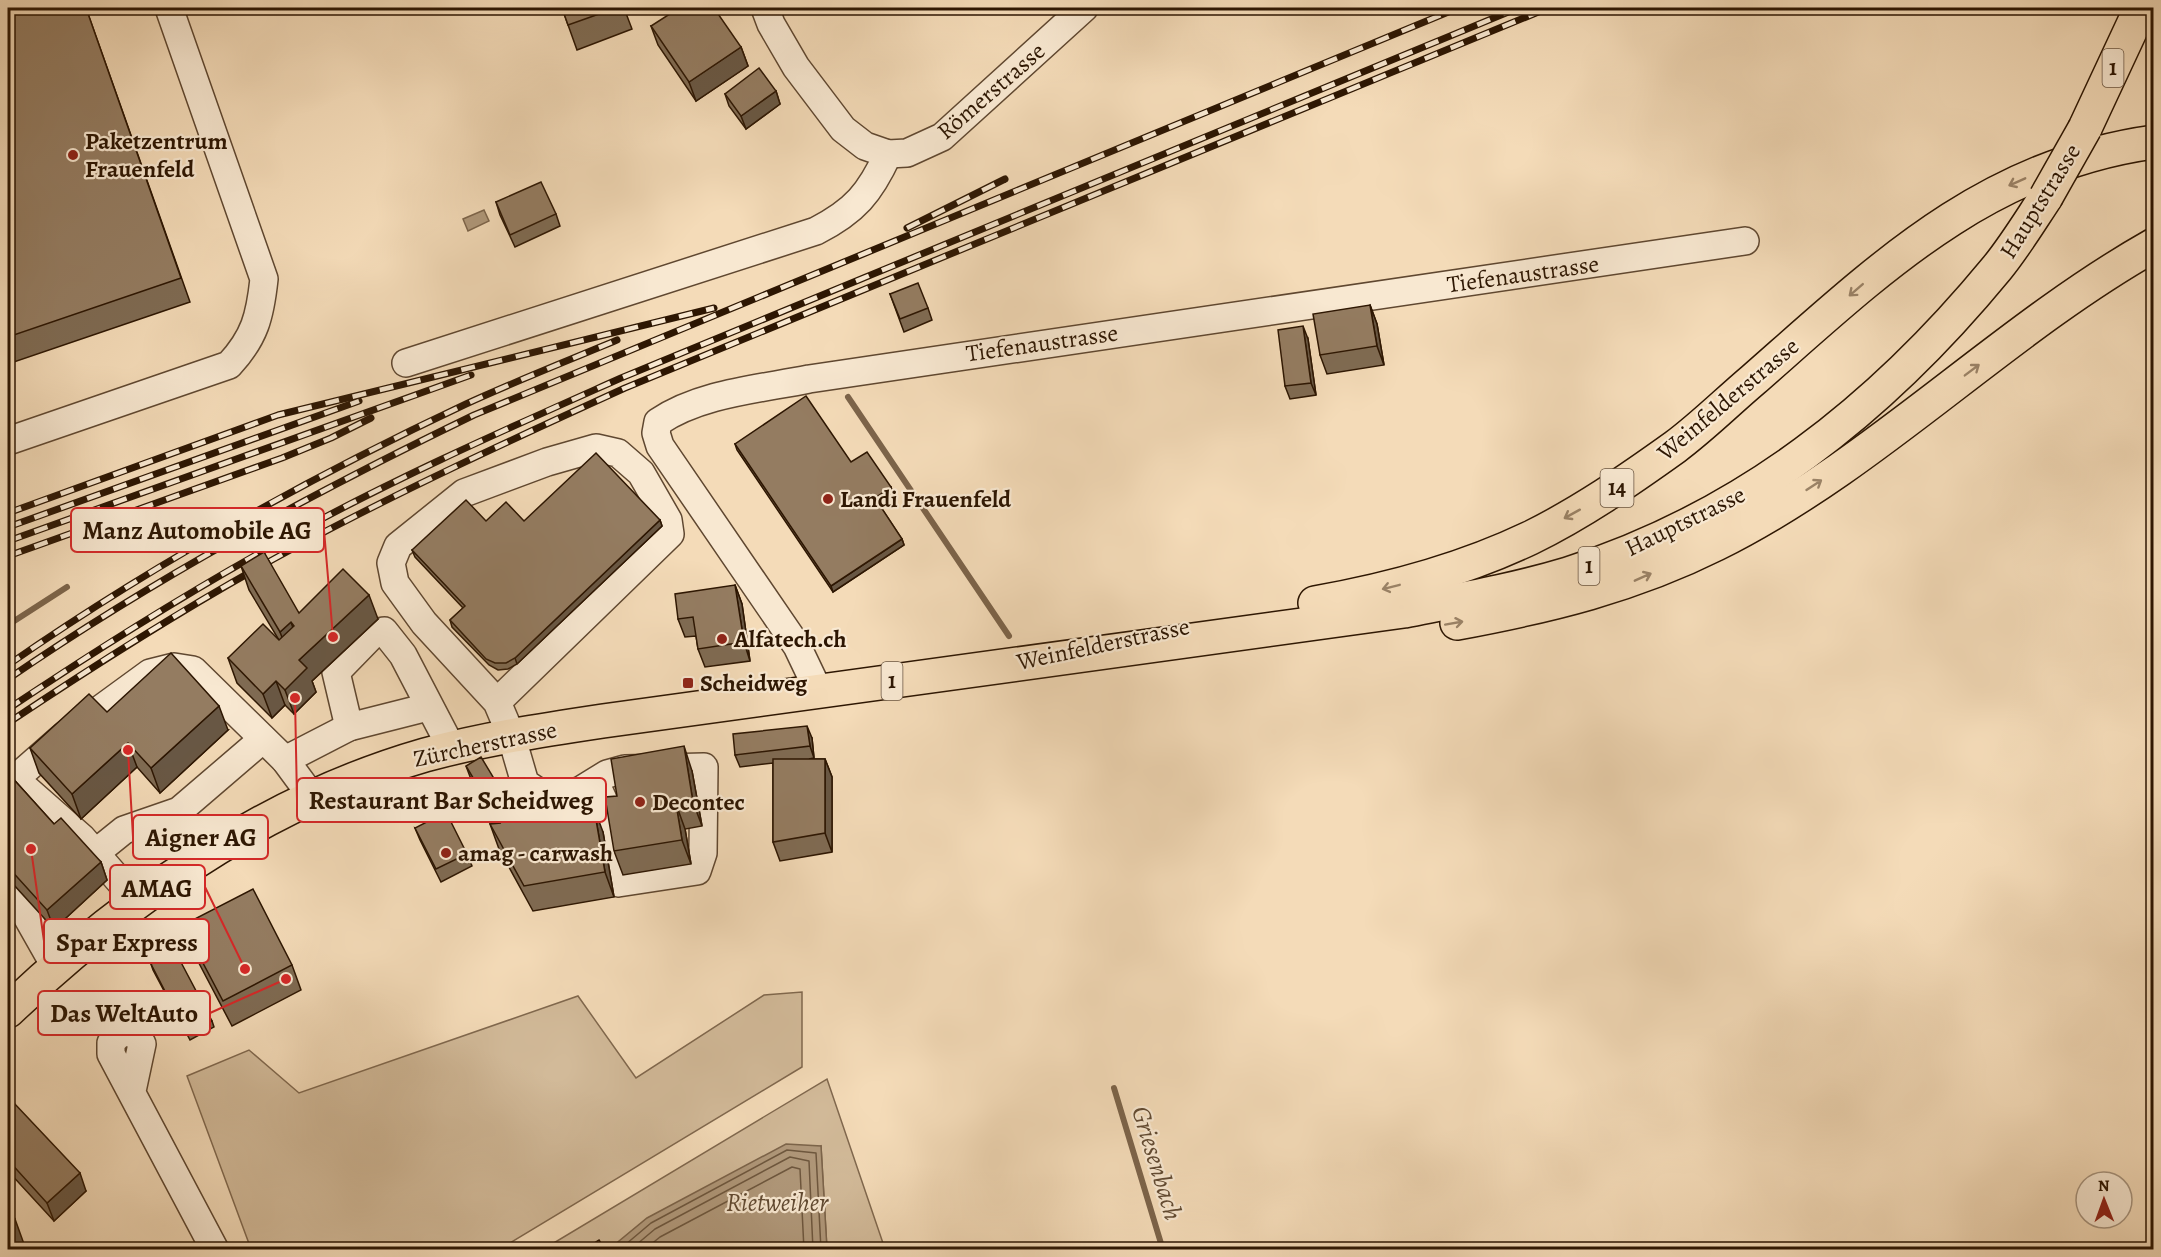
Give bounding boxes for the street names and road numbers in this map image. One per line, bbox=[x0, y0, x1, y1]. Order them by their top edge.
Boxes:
street label: Römerstrasse bbox=[930, 35, 1052, 147]
road number: 1 bbox=[2102, 49, 2124, 87]
street label: Hauptstrasse bbox=[1992, 137, 2088, 265]
street label: Tiefenaustrasse bbox=[1445, 247, 1601, 301]
street label: Tiefenaustrasse bbox=[964, 316, 1120, 370]
street label: Weinfelderstrasse bbox=[1650, 330, 1806, 468]
road number: 14 bbox=[1600, 469, 1634, 507]
street label: Hauptstrasse bbox=[1620, 478, 1750, 564]
road number: 1 bbox=[1578, 547, 1600, 585]
street label: Weinfelderstrasse bbox=[1013, 610, 1192, 678]
road number: 1 bbox=[882, 662, 902, 700]
street label: Zürcherstrasse bbox=[410, 713, 560, 775]

